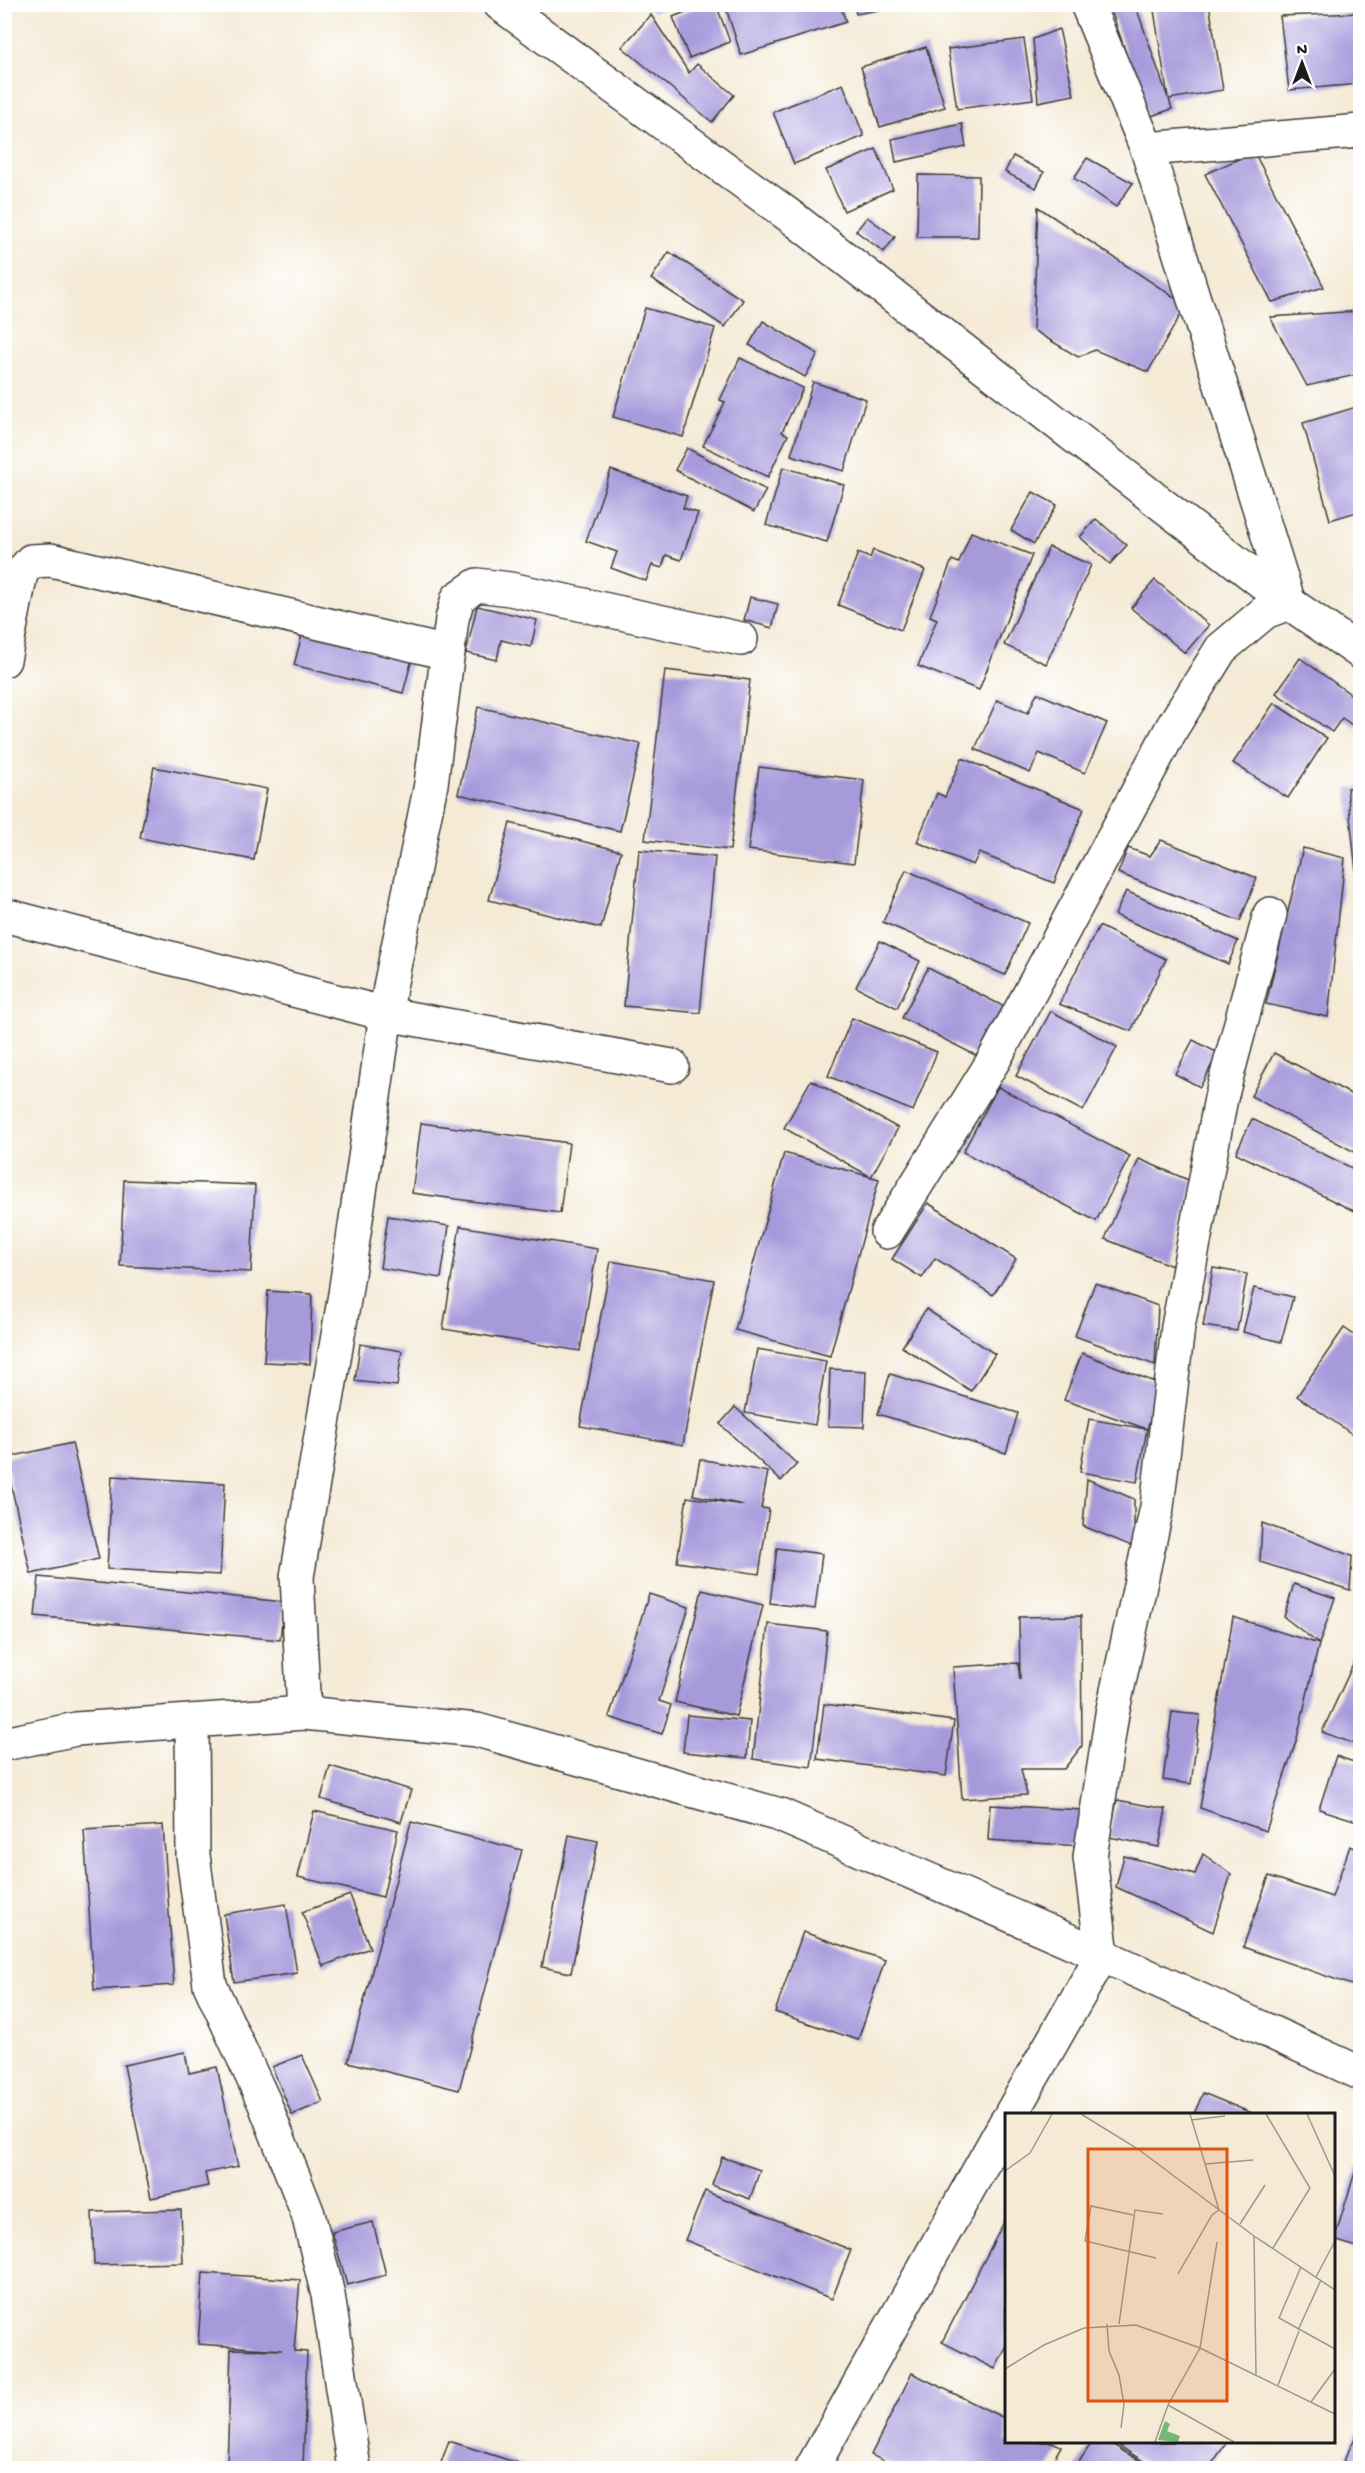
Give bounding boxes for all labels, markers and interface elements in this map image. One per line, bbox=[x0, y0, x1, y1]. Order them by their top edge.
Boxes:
north arrow bbox=[1272, 33, 1332, 93]
text: N bbox=[1297, 42, 1308, 61]
inset map bbox=[1005, 2113, 1335, 2443]

